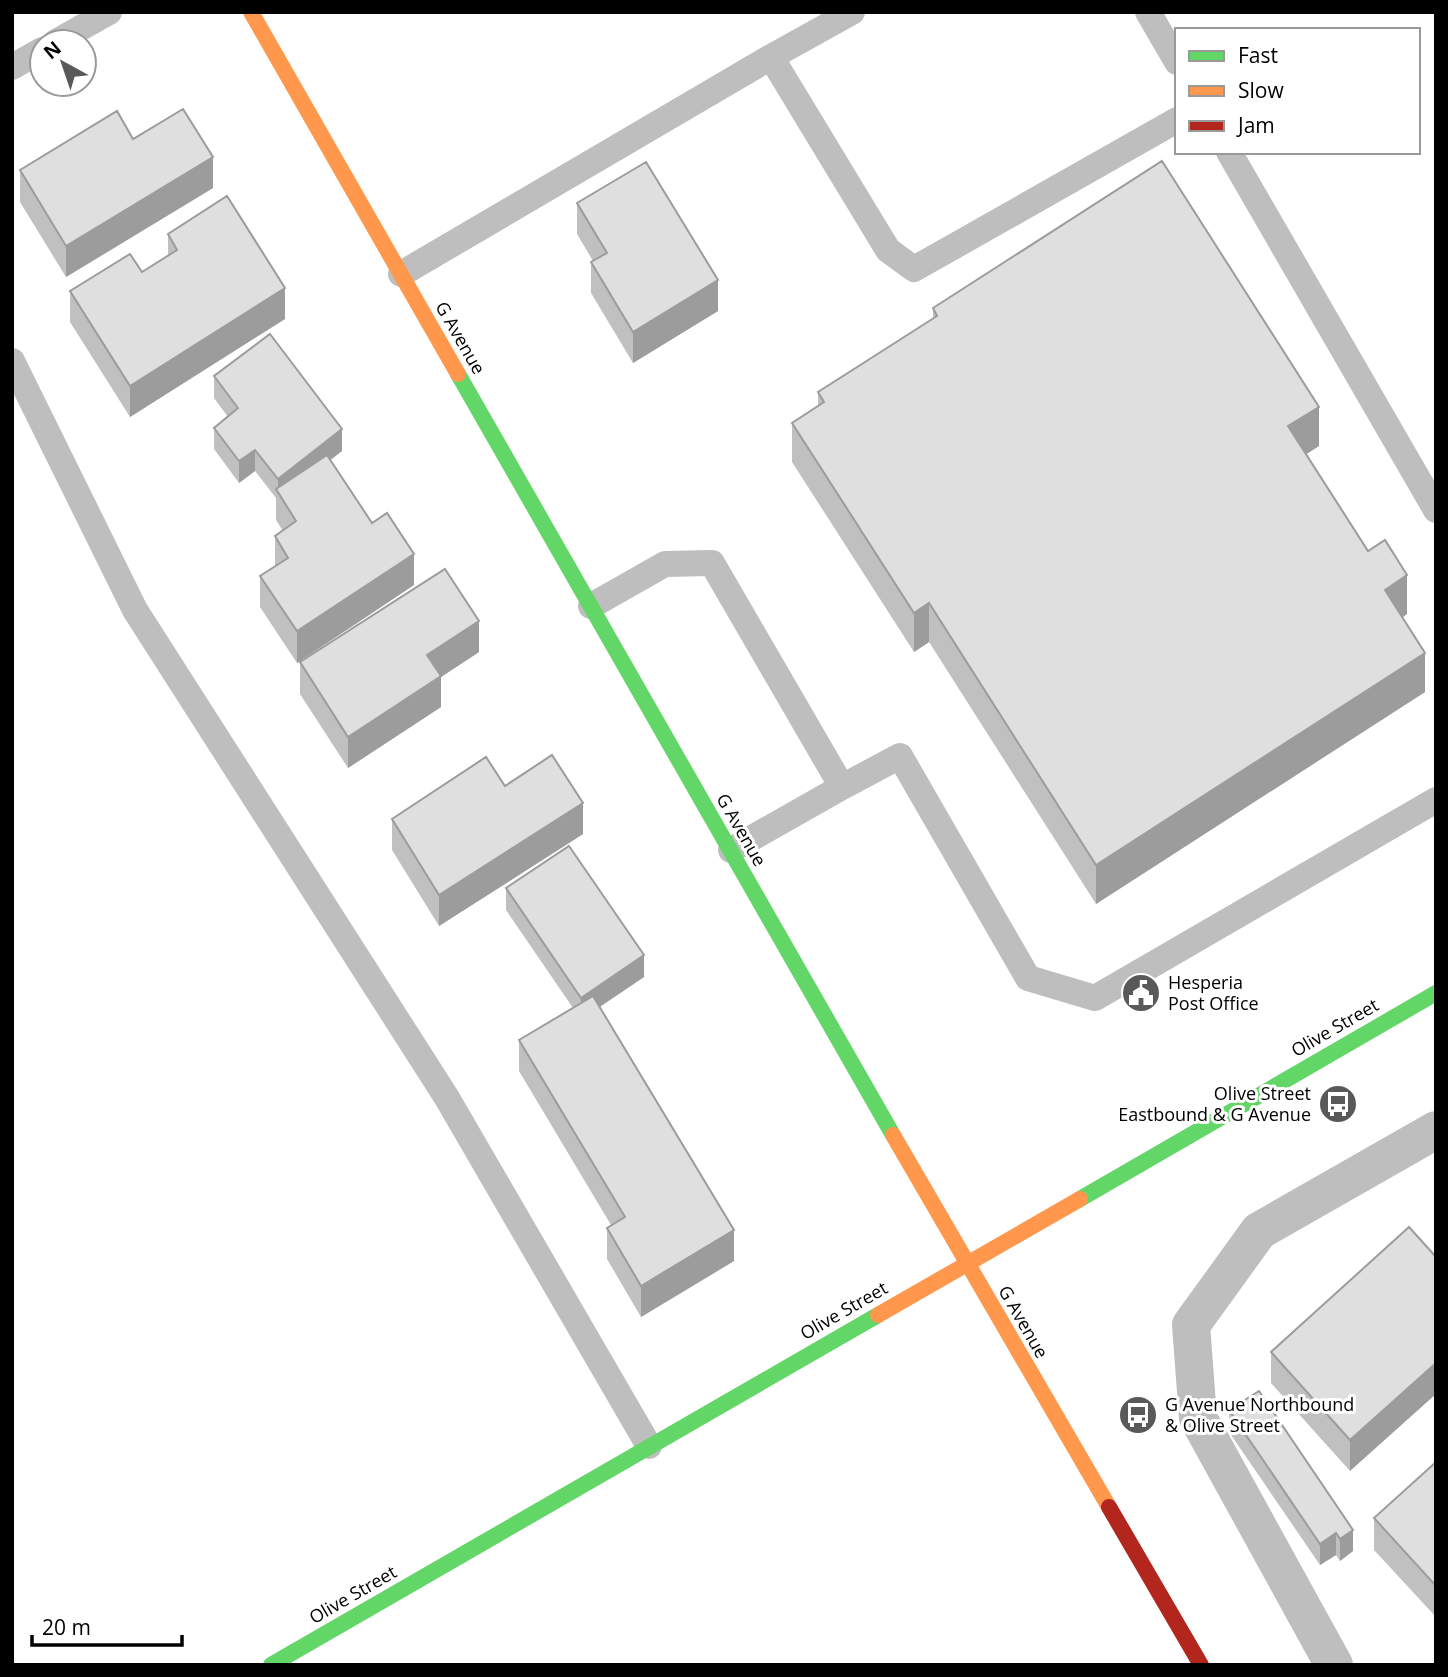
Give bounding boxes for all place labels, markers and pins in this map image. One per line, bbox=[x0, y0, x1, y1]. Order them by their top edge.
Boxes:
place label: Hesperia Post Office bbox=[1168, 970, 1259, 1015]
public building icon: Hesperia Post Office bbox=[1120, 972, 1162, 1014]
place label: Olive Street Eastbound & G Avenue bbox=[1118, 1081, 1311, 1126]
bus stop icon: Olive Street Eastbound & G Avenue bbox=[1317, 1083, 1359, 1125]
place label: G Avenue Northbound & Olive Street bbox=[1165, 1392, 1354, 1437]
bus stop icon: G Avenue Northbound & Olive Street bbox=[1117, 1394, 1159, 1436]

